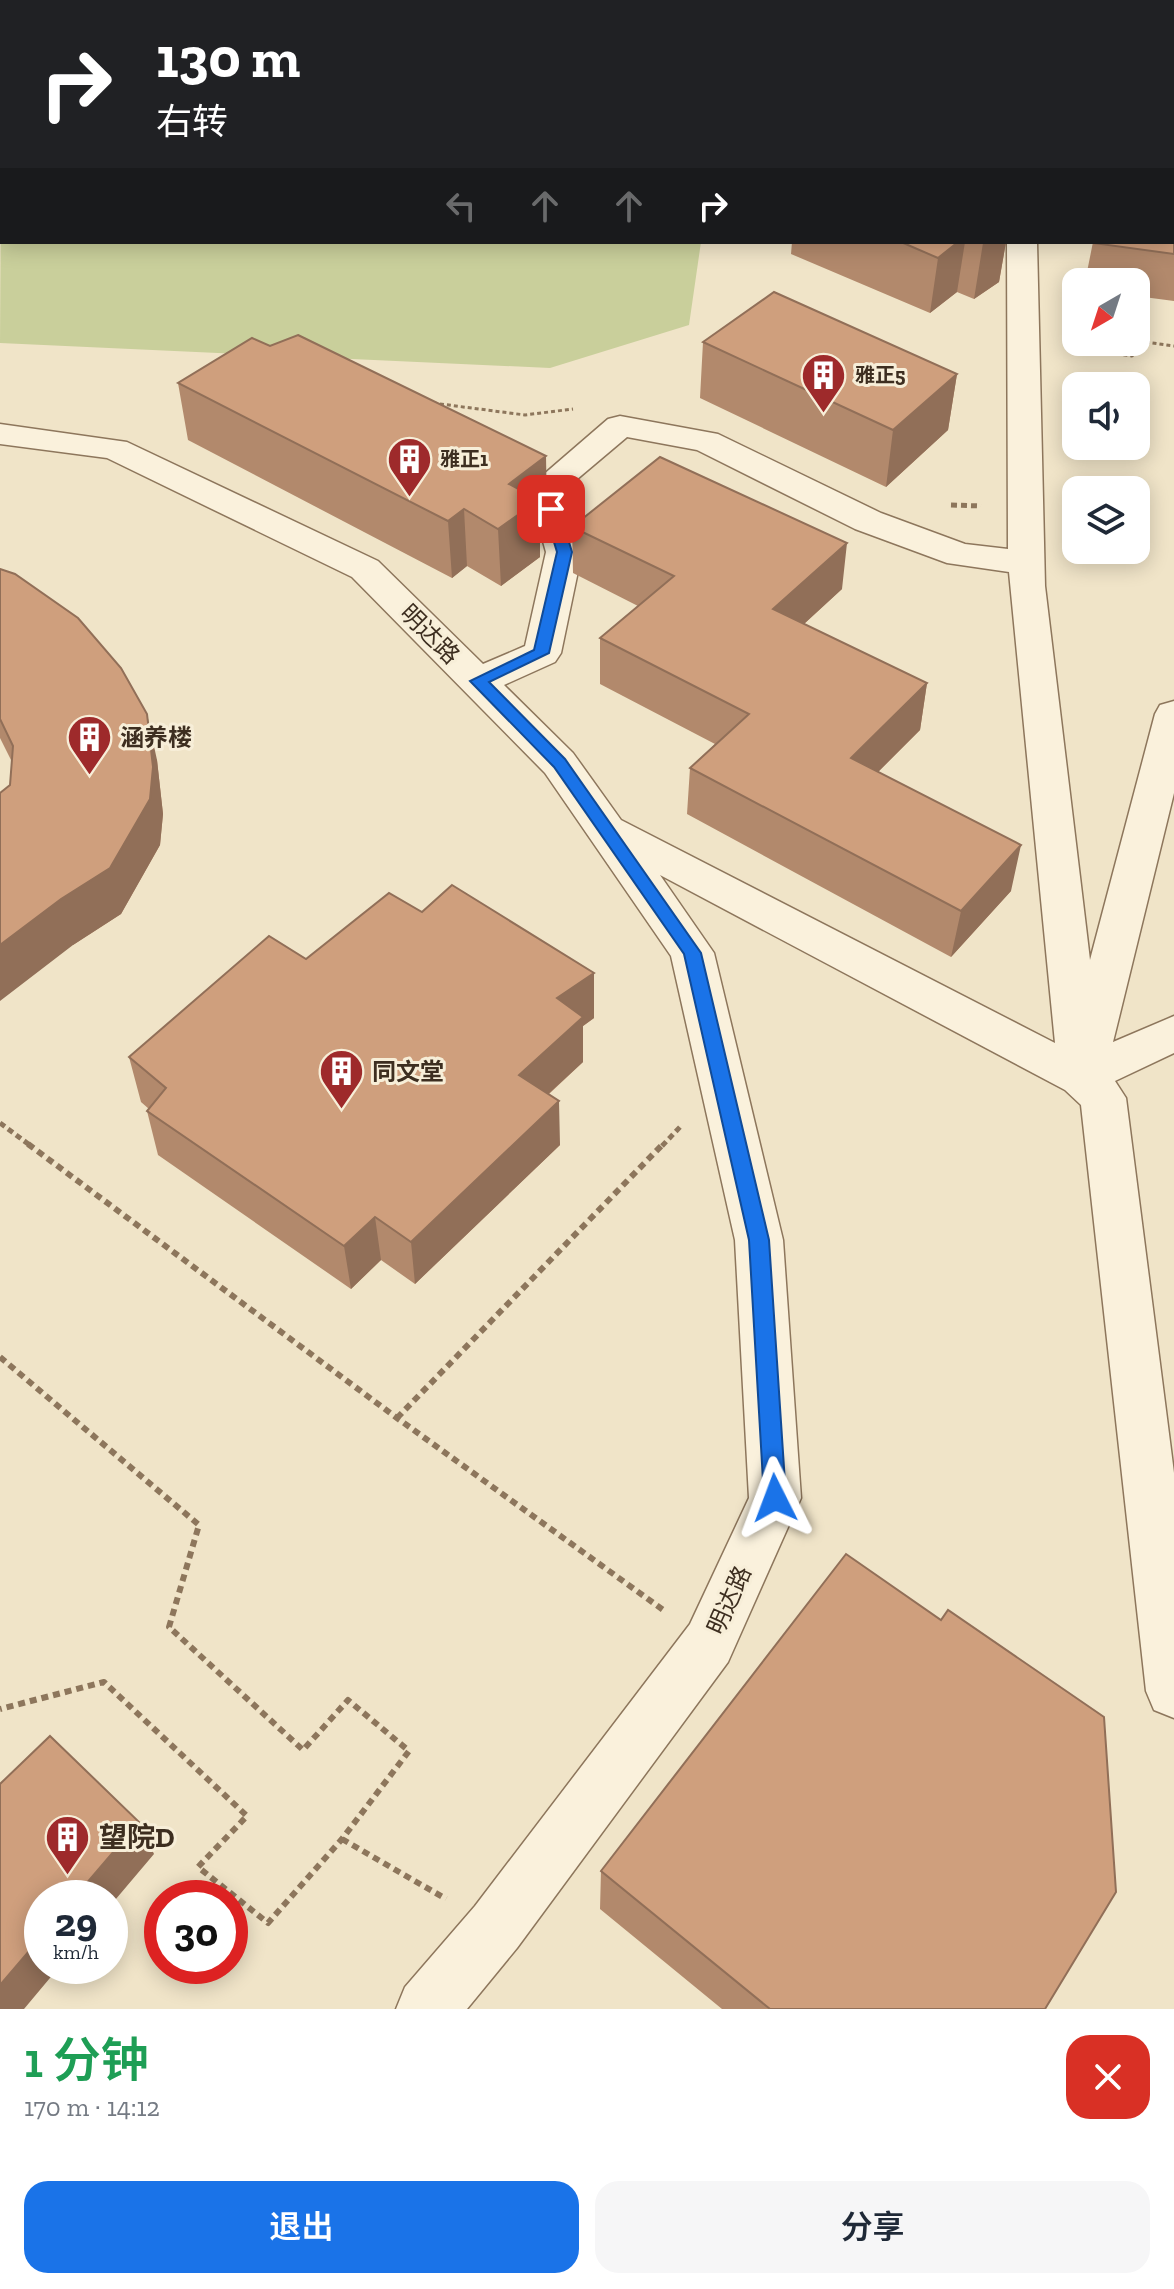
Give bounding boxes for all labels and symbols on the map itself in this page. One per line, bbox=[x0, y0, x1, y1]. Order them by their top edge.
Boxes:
north arrow bbox=[1062, 268, 1150, 356]
building icon: 雅正5 bbox=[800, 351, 848, 414]
place label: 雅正5 bbox=[855, 363, 905, 387]
building icon: 雅正1 bbox=[385, 435, 433, 498]
place label: 雅正1 bbox=[440, 447, 488, 471]
pin bbox=[517, 475, 585, 543]
street label: 明达路 bbox=[394, 598, 466, 670]
building icon: 涵养楼 bbox=[65, 713, 113, 776]
place label: 涵养楼 bbox=[120, 723, 192, 752]
building icon: 同文堂 bbox=[317, 1047, 365, 1110]
place label: 同文堂 bbox=[372, 1057, 444, 1086]
position arrow bbox=[733, 1456, 817, 1540]
street label: 明达路 bbox=[701, 1561, 757, 1639]
building icon: 望院D bbox=[44, 1813, 92, 1876]
place label: 望院D bbox=[99, 1821, 175, 1854]
speed limit sign: 30 bbox=[144, 1880, 248, 1984]

